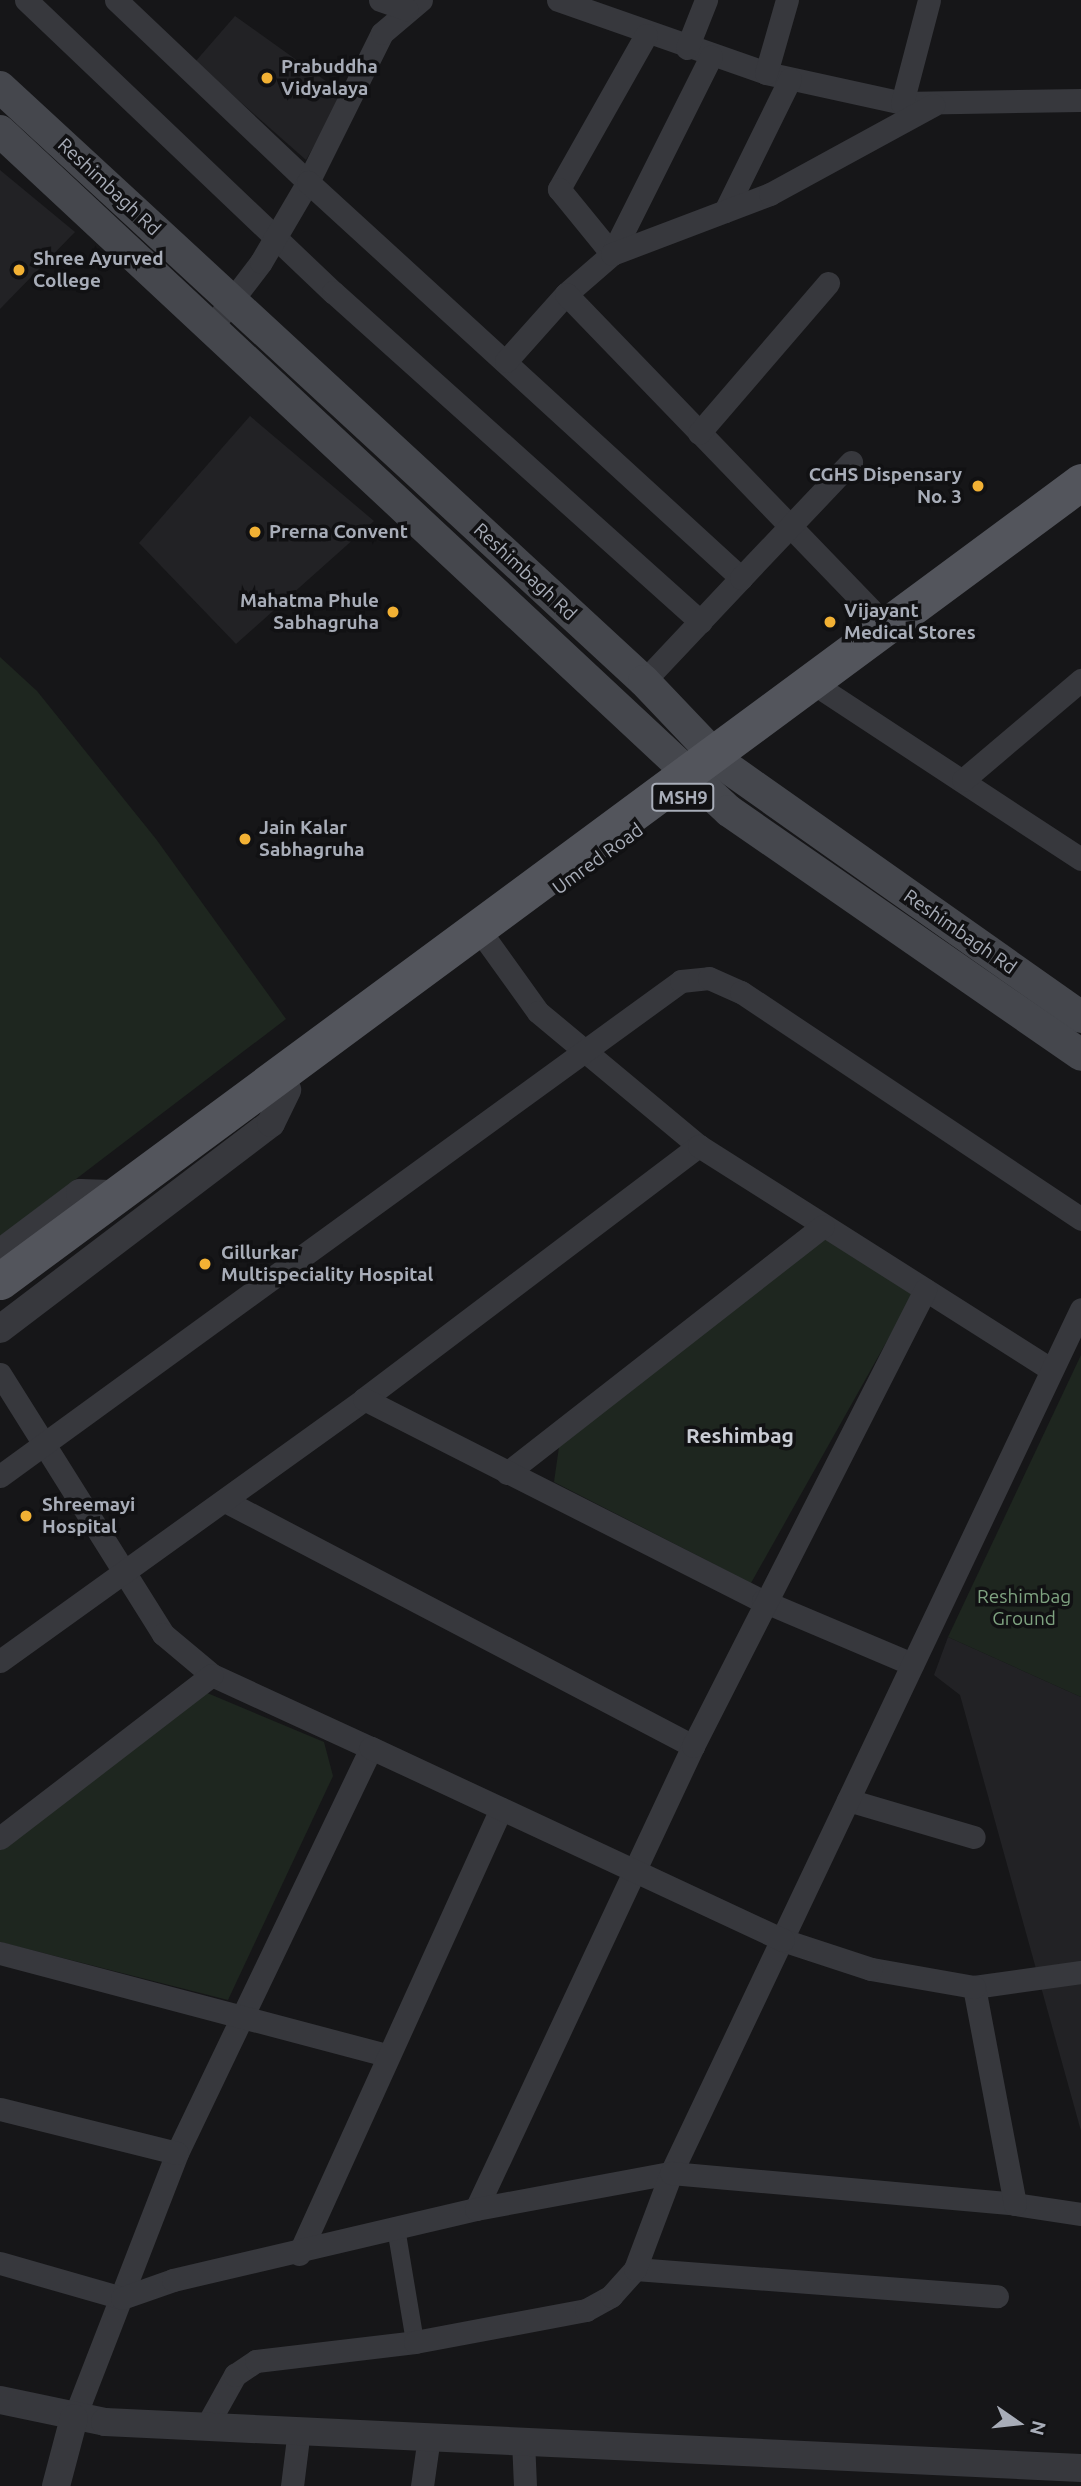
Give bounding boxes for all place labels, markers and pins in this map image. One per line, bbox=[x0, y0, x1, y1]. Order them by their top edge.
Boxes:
place label: Prabuddha Vidyalaya bbox=[281, 56, 378, 100]
marker: Prabuddha Vidyalaya bbox=[259, 70, 275, 86]
place label: Shree Ayurved College bbox=[33, 248, 164, 292]
marker: Shree Ayurved College bbox=[11, 262, 27, 278]
place label: CGHS Dispensary No. 3 bbox=[809, 464, 962, 508]
marker: CGHS Dispensary No. 3 bbox=[968, 476, 988, 496]
place label: Prerna Convent bbox=[269, 521, 408, 543]
marker: Prerna Convent bbox=[247, 524, 263, 540]
place label: Mahatma Phule Sabhagruha bbox=[240, 590, 379, 634]
place label: Vijayant Medical Stores bbox=[844, 600, 976, 644]
marker: Mahatma Phule Sabhagruha bbox=[385, 604, 401, 620]
marker: Vijayant Medical Stores bbox=[822, 614, 838, 630]
place label: Jain Kalar Sabhagruha bbox=[259, 817, 365, 861]
marker: Jain Kalar Sabhagruha bbox=[237, 831, 253, 847]
place label: Gillurkar Multispeciality Hospital bbox=[221, 1242, 433, 1286]
marker: Gillurkar Multispeciality Hospital bbox=[195, 1254, 215, 1274]
place label: Shreemayi Hospital bbox=[42, 1494, 135, 1538]
marker: Shreemayi Hospital bbox=[16, 1506, 36, 1526]

